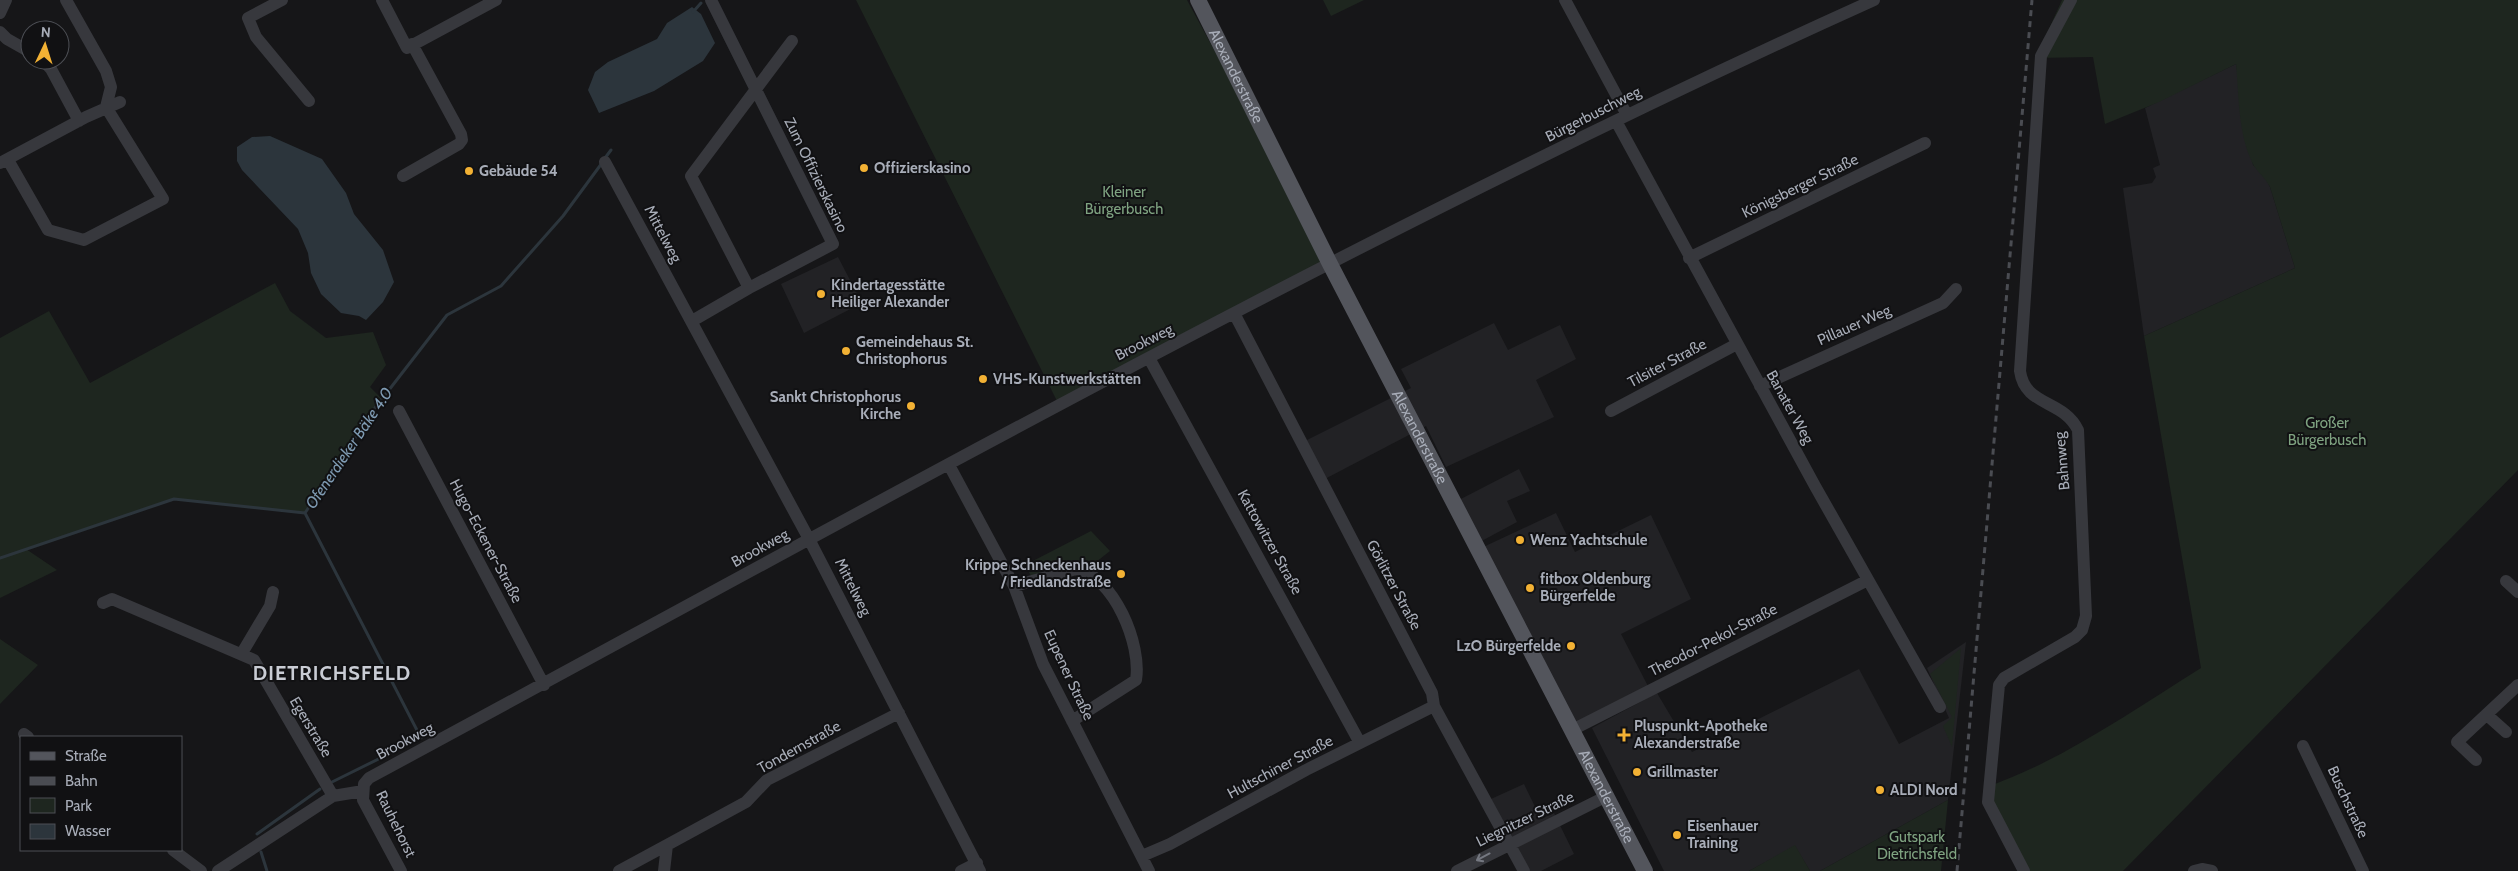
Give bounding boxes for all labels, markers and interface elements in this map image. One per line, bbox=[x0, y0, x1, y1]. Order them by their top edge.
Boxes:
north arrow bbox=[20, 20, 70, 70]
text: N bbox=[40, 23, 51, 41]
street label: Alexanderstraße bbox=[1205, 26, 1267, 126]
street label: Bürgerbuschweg bbox=[1542, 82, 1644, 146]
street label: Zum Offizierskasino bbox=[780, 115, 852, 235]
street label: Königsberger Straße bbox=[1739, 150, 1861, 222]
place label: Offizierskasino bbox=[874, 159, 971, 177]
place label: Gebäude 54 bbox=[479, 162, 558, 180]
marker: Offizierskasino bbox=[858, 162, 870, 174]
marker: Gebäude 54 bbox=[463, 165, 475, 177]
park label: Kleiner Bürgerbusch bbox=[1085, 183, 1163, 218]
street label: Mittelweg bbox=[640, 202, 686, 266]
place label: Kindertagesstätte Heiliger Alexander bbox=[831, 276, 949, 311]
marker: Kindertagesstätte Heiliger Alexander bbox=[815, 288, 827, 300]
street label: Pillauer Weg bbox=[1815, 301, 1894, 349]
street label: Brookweg bbox=[1112, 320, 1176, 364]
place label: Gemeindehaus St. Christophorus bbox=[856, 333, 973, 368]
street label: Tilsiter Straße bbox=[1625, 335, 1710, 391]
marker: Gemeindehaus St. Christophorus bbox=[840, 345, 852, 357]
street label: Banater Weg bbox=[1762, 367, 1818, 447]
place label: VHS-Kunstwerkstätten bbox=[993, 370, 1141, 388]
marker: VHS-Kunstwerkstätten bbox=[977, 373, 989, 385]
water label: Ofenerdieker Bäke 4.0 bbox=[301, 384, 397, 512]
street label: Alexanderstraße bbox=[1388, 387, 1452, 487]
place label: Sankt Christophorus Kirche bbox=[770, 388, 901, 423]
marker: Sankt Christophorus Kirche bbox=[905, 400, 917, 412]
park label: Großer Bürgerbusch bbox=[2288, 414, 2366, 449]
street label: Bahnweg bbox=[2050, 431, 2074, 491]
street label: Hugo-Eckener-Straße bbox=[446, 476, 526, 606]
street label: Kattowitzer Straße bbox=[1234, 486, 1306, 598]
street label: Brookweg bbox=[728, 525, 792, 571]
place label: Wenz Yachtschule bbox=[1530, 531, 1648, 549]
marker: Wenz Yachtschule bbox=[1514, 534, 1526, 546]
street label: Görlitzer Straße bbox=[1363, 537, 1425, 633]
street label: Mittelweg bbox=[831, 555, 875, 619]
place label: Krippe Schneckenhaus / Friedlandstraße bbox=[965, 556, 1111, 591]
marker: Krippe Schneckenhaus / Friedlandstraße bbox=[1115, 568, 1127, 580]
place label: fitbox Oldenburg Bürgerfelde bbox=[1540, 570, 1651, 605]
marker: fitbox Oldenburg Bürgerfelde bbox=[1524, 582, 1536, 594]
street label: Theodor-Pekol-Straße bbox=[1646, 600, 1780, 680]
street label: Eupener Straße bbox=[1040, 627, 1098, 723]
place label: LzO Bürgerfelde bbox=[1456, 637, 1561, 655]
marker: LzO Bürgerfelde bbox=[1565, 640, 1577, 652]
district label: DIETRICHSFELD bbox=[253, 661, 411, 685]
street label: Egerstraße bbox=[286, 694, 336, 761]
street label: Tondernstraße bbox=[754, 717, 844, 777]
place label: Pluspunkt-Apotheke Alexanderstraße bbox=[1634, 717, 1768, 752]
street label: Brookweg bbox=[373, 718, 437, 764]
marker: Pluspunkt-Apotheke Alexanderstraße bbox=[1618, 729, 1630, 741]
street label: Hultschiner Straße bbox=[1224, 731, 1336, 802]
legend bbox=[20, 736, 182, 851]
text: Straße bbox=[65, 747, 107, 765]
street label: Alexanderstraße bbox=[1575, 747, 1638, 847]
place label: Grillmaster bbox=[1647, 763, 1718, 781]
street label: Buschstraße bbox=[2324, 763, 2373, 841]
marker: Grillmaster bbox=[1631, 766, 1643, 778]
text: Bahn bbox=[65, 772, 98, 790]
place label: ALDI Nord bbox=[1890, 781, 1958, 799]
marker: ALDI Nord bbox=[1874, 784, 1886, 796]
street label: Liegnitzer Straße bbox=[1473, 787, 1577, 851]
street label: Rauhehorst bbox=[372, 788, 420, 860]
text: Park bbox=[65, 797, 92, 815]
place label: Eisenhauer Training bbox=[1687, 817, 1758, 852]
text: Wasser bbox=[65, 822, 111, 840]
park label: Gutspark Dietrichsfeld bbox=[1877, 828, 1957, 863]
marker: Eisenhauer Training bbox=[1671, 829, 1683, 841]
one-way arrow bbox=[1476, 853, 1491, 862]

